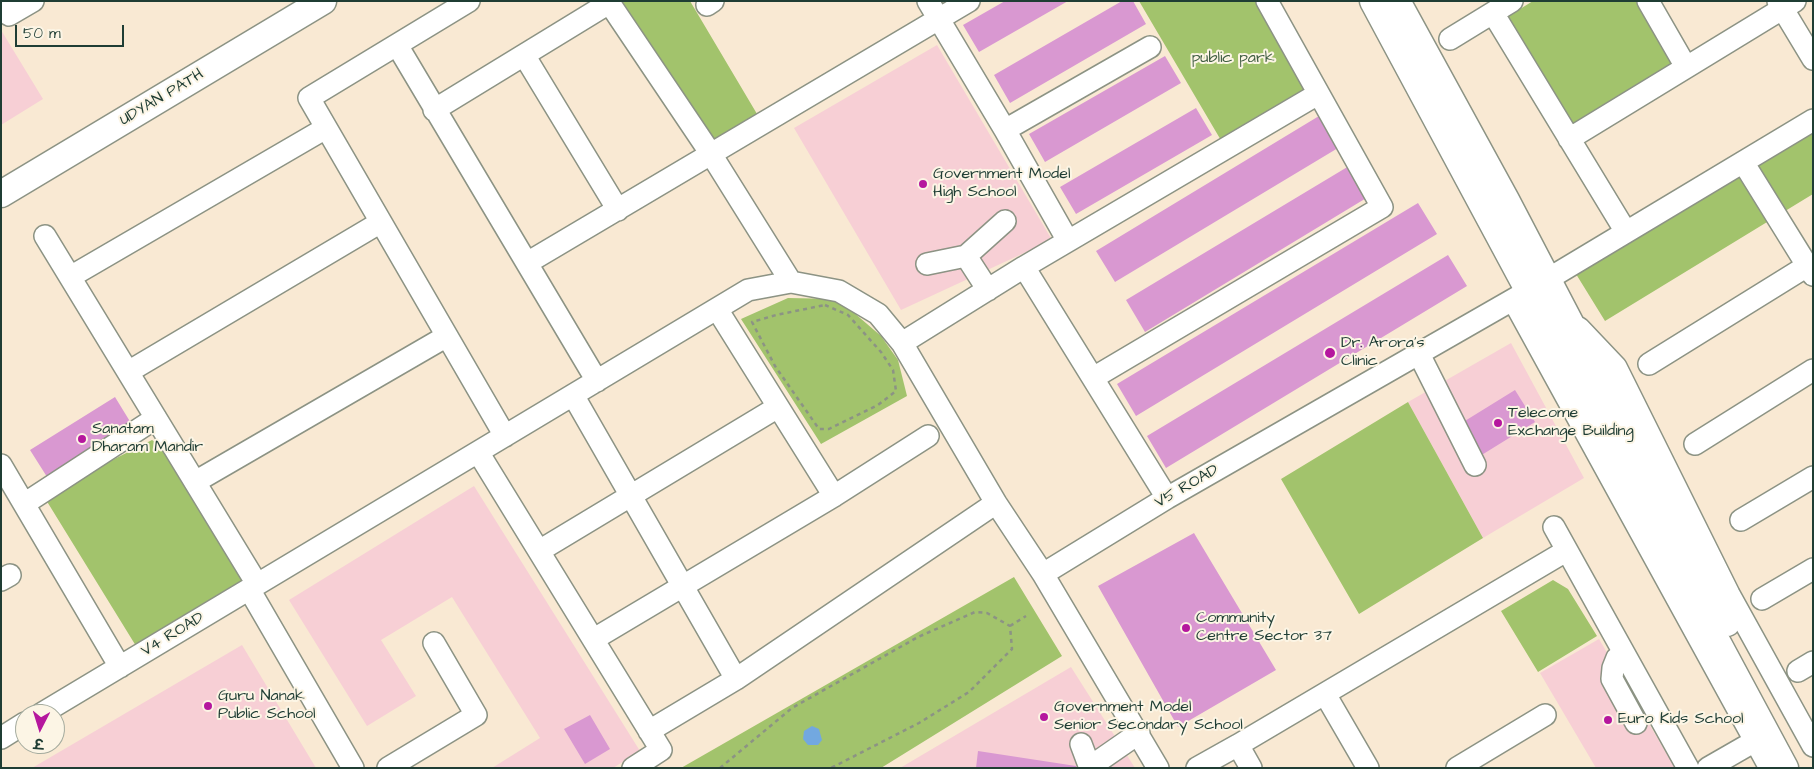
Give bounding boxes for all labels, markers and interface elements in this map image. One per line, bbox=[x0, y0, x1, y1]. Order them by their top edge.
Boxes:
scale bar bbox=[18, 15, 126, 47]
text: 50 m bbox=[23, 23, 61, 44]
park label: public park bbox=[1191, 49, 1275, 69]
street label: UDYAN PATH bbox=[116, 65, 208, 131]
place label: Government Model High School bbox=[933, 165, 1070, 203]
marker: Government Model High School bbox=[917, 178, 929, 190]
place label: Dr. Arora's Clinic bbox=[1341, 334, 1425, 372]
marker: Dr. Arora's Clinic bbox=[1323, 346, 1337, 360]
place label: Telecome Exchange Building bbox=[1508, 404, 1634, 442]
marker: Telecome Exchange Building bbox=[1492, 417, 1504, 429]
place label: Sanatam Dharam Mandir bbox=[92, 420, 203, 458]
marker: Sanatam Dharam Mandir bbox=[76, 433, 88, 445]
street label: V5 ROAD bbox=[1152, 461, 1222, 513]
street label: V4 ROAD bbox=[138, 609, 208, 661]
place label: Community Centre Sector 37 bbox=[1196, 609, 1332, 647]
marker: Community Centre Sector 37 bbox=[1180, 622, 1192, 634]
place label: Guru Nanak Public School bbox=[218, 687, 316, 725]
place label: Government Model Senior Secondary School bbox=[1054, 698, 1243, 736]
marker: Guru Nanak Public School bbox=[202, 700, 214, 712]
north arrow bbox=[15, 704, 65, 754]
place label: Euro Kids School bbox=[1618, 710, 1743, 730]
marker: Government Model Senior Secondary School bbox=[1038, 711, 1050, 723]
marker: Euro Kids School bbox=[1602, 714, 1614, 726]
text: उ bbox=[33, 733, 44, 753]

